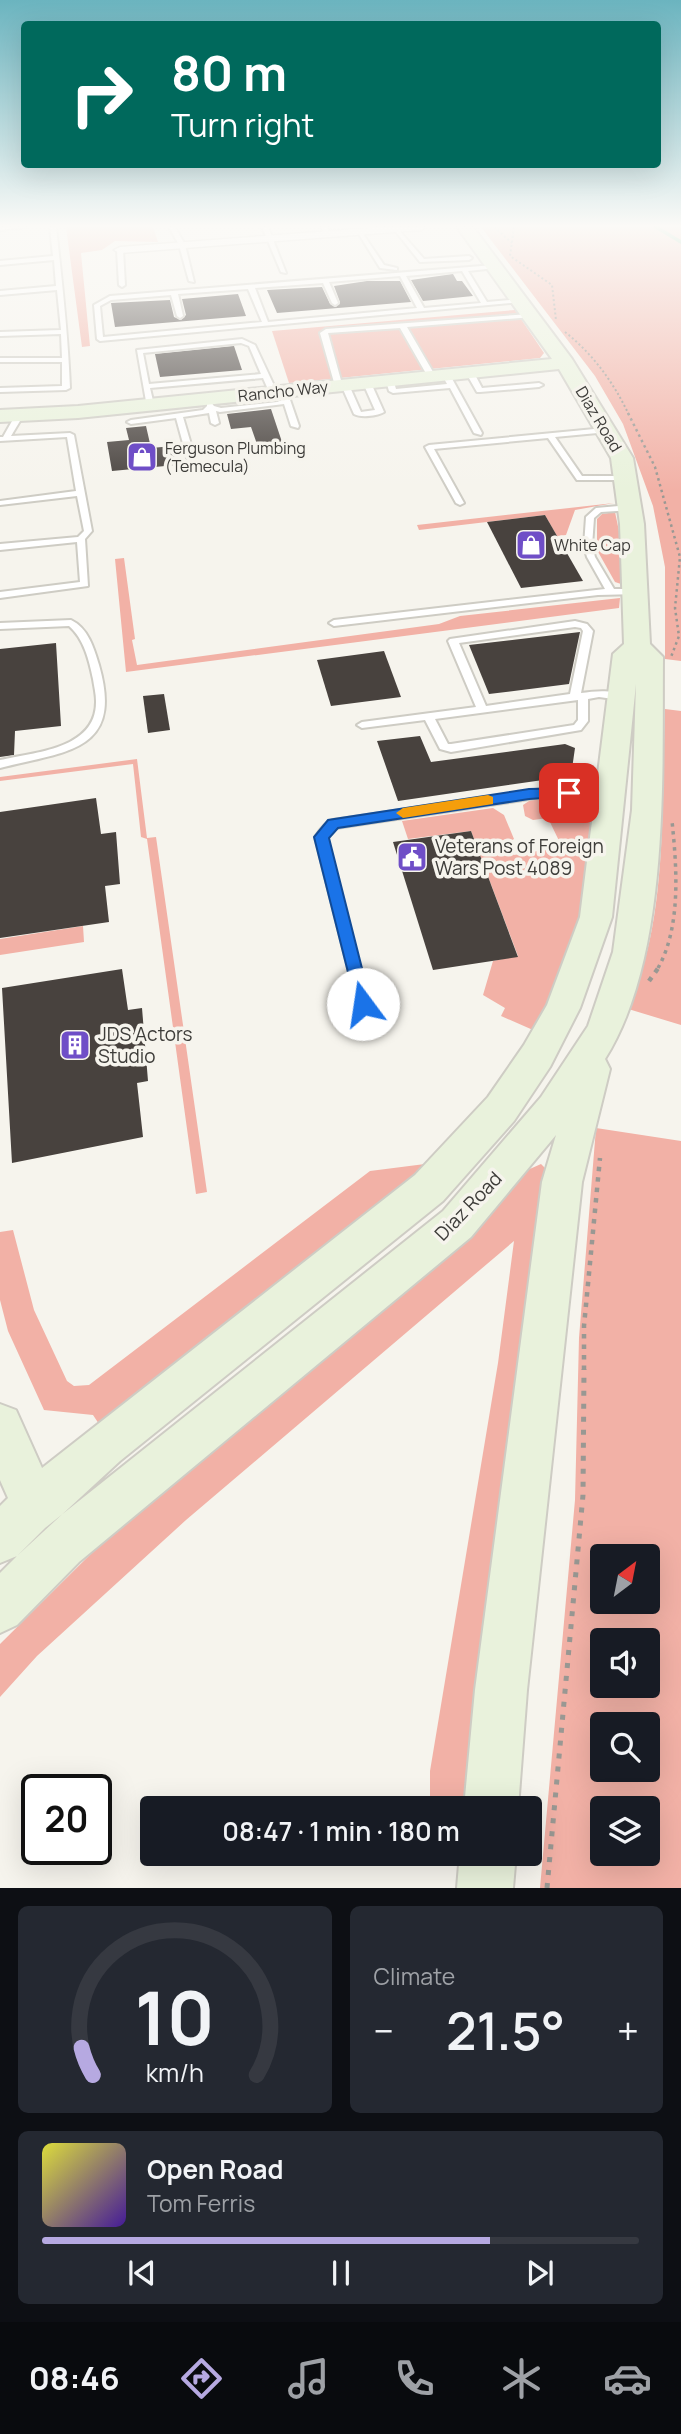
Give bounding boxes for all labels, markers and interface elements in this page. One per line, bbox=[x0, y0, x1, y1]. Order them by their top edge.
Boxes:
text: 80 m bbox=[171, 39, 287, 106]
icon: right bbox=[56, 49, 147, 140]
text: Turn right bbox=[171, 103, 314, 147]
street label: Rancho Way bbox=[237, 375, 330, 407]
street label: Diaz Road bbox=[571, 382, 627, 456]
place label: Ferguson Plumbing (Temecula) bbox=[165, 437, 306, 477]
shop icon: Ferguson Plumbing (Temecula) bbox=[125, 440, 159, 474]
shop icon: White Cap bbox=[514, 528, 548, 562]
place label: White Cap bbox=[554, 534, 631, 556]
pin bbox=[539, 763, 599, 823]
icon: arrive bbox=[550, 774, 588, 812]
place label: Veterans of Foreign Wars Post 4089 bbox=[435, 833, 604, 881]
public building icon: Veterans of Foreign Wars Post 4089 bbox=[395, 840, 429, 874]
position arrow bbox=[326, 967, 400, 1041]
place label: JDS Actors Studio bbox=[98, 1021, 193, 1069]
building icon: JDS Actors Studio bbox=[58, 1028, 92, 1062]
street label: Diaz Road bbox=[429, 1166, 507, 1246]
north arrow bbox=[590, 1544, 660, 1614]
map controls bbox=[590, 1544, 660, 1866]
button: sound bbox=[590, 1628, 660, 1698]
button: search bbox=[590, 1712, 660, 1782]
speed limit sign: 20 bbox=[21, 1774, 112, 1865]
button: layers bbox=[590, 1796, 660, 1866]
text: 08:47 · 1 min · 180 m bbox=[222, 1813, 460, 1849]
text: Climate bbox=[374, 1960, 455, 1992]
text: 10 bbox=[135, 1968, 215, 2068]
text: 21.5° bbox=[446, 1995, 565, 2066]
text: − bbox=[374, 2004, 394, 2056]
text: + bbox=[617, 2004, 639, 2056]
text: km/h bbox=[146, 2055, 204, 2090]
text: Open Road bbox=[147, 2151, 283, 2187]
text: Tom Ferris bbox=[147, 2187, 255, 2219]
icon: previous bbox=[123, 2254, 161, 2292]
icon: pause bbox=[322, 2254, 360, 2292]
icon: next bbox=[521, 2254, 559, 2292]
icon: directions bbox=[177, 2354, 226, 2403]
icon: music bbox=[284, 2354, 333, 2403]
icon: phone bbox=[390, 2354, 439, 2403]
icon: climate bbox=[497, 2354, 546, 2403]
icon: car bbox=[603, 2354, 652, 2403]
text: 08:46 bbox=[29, 2356, 120, 2400]

